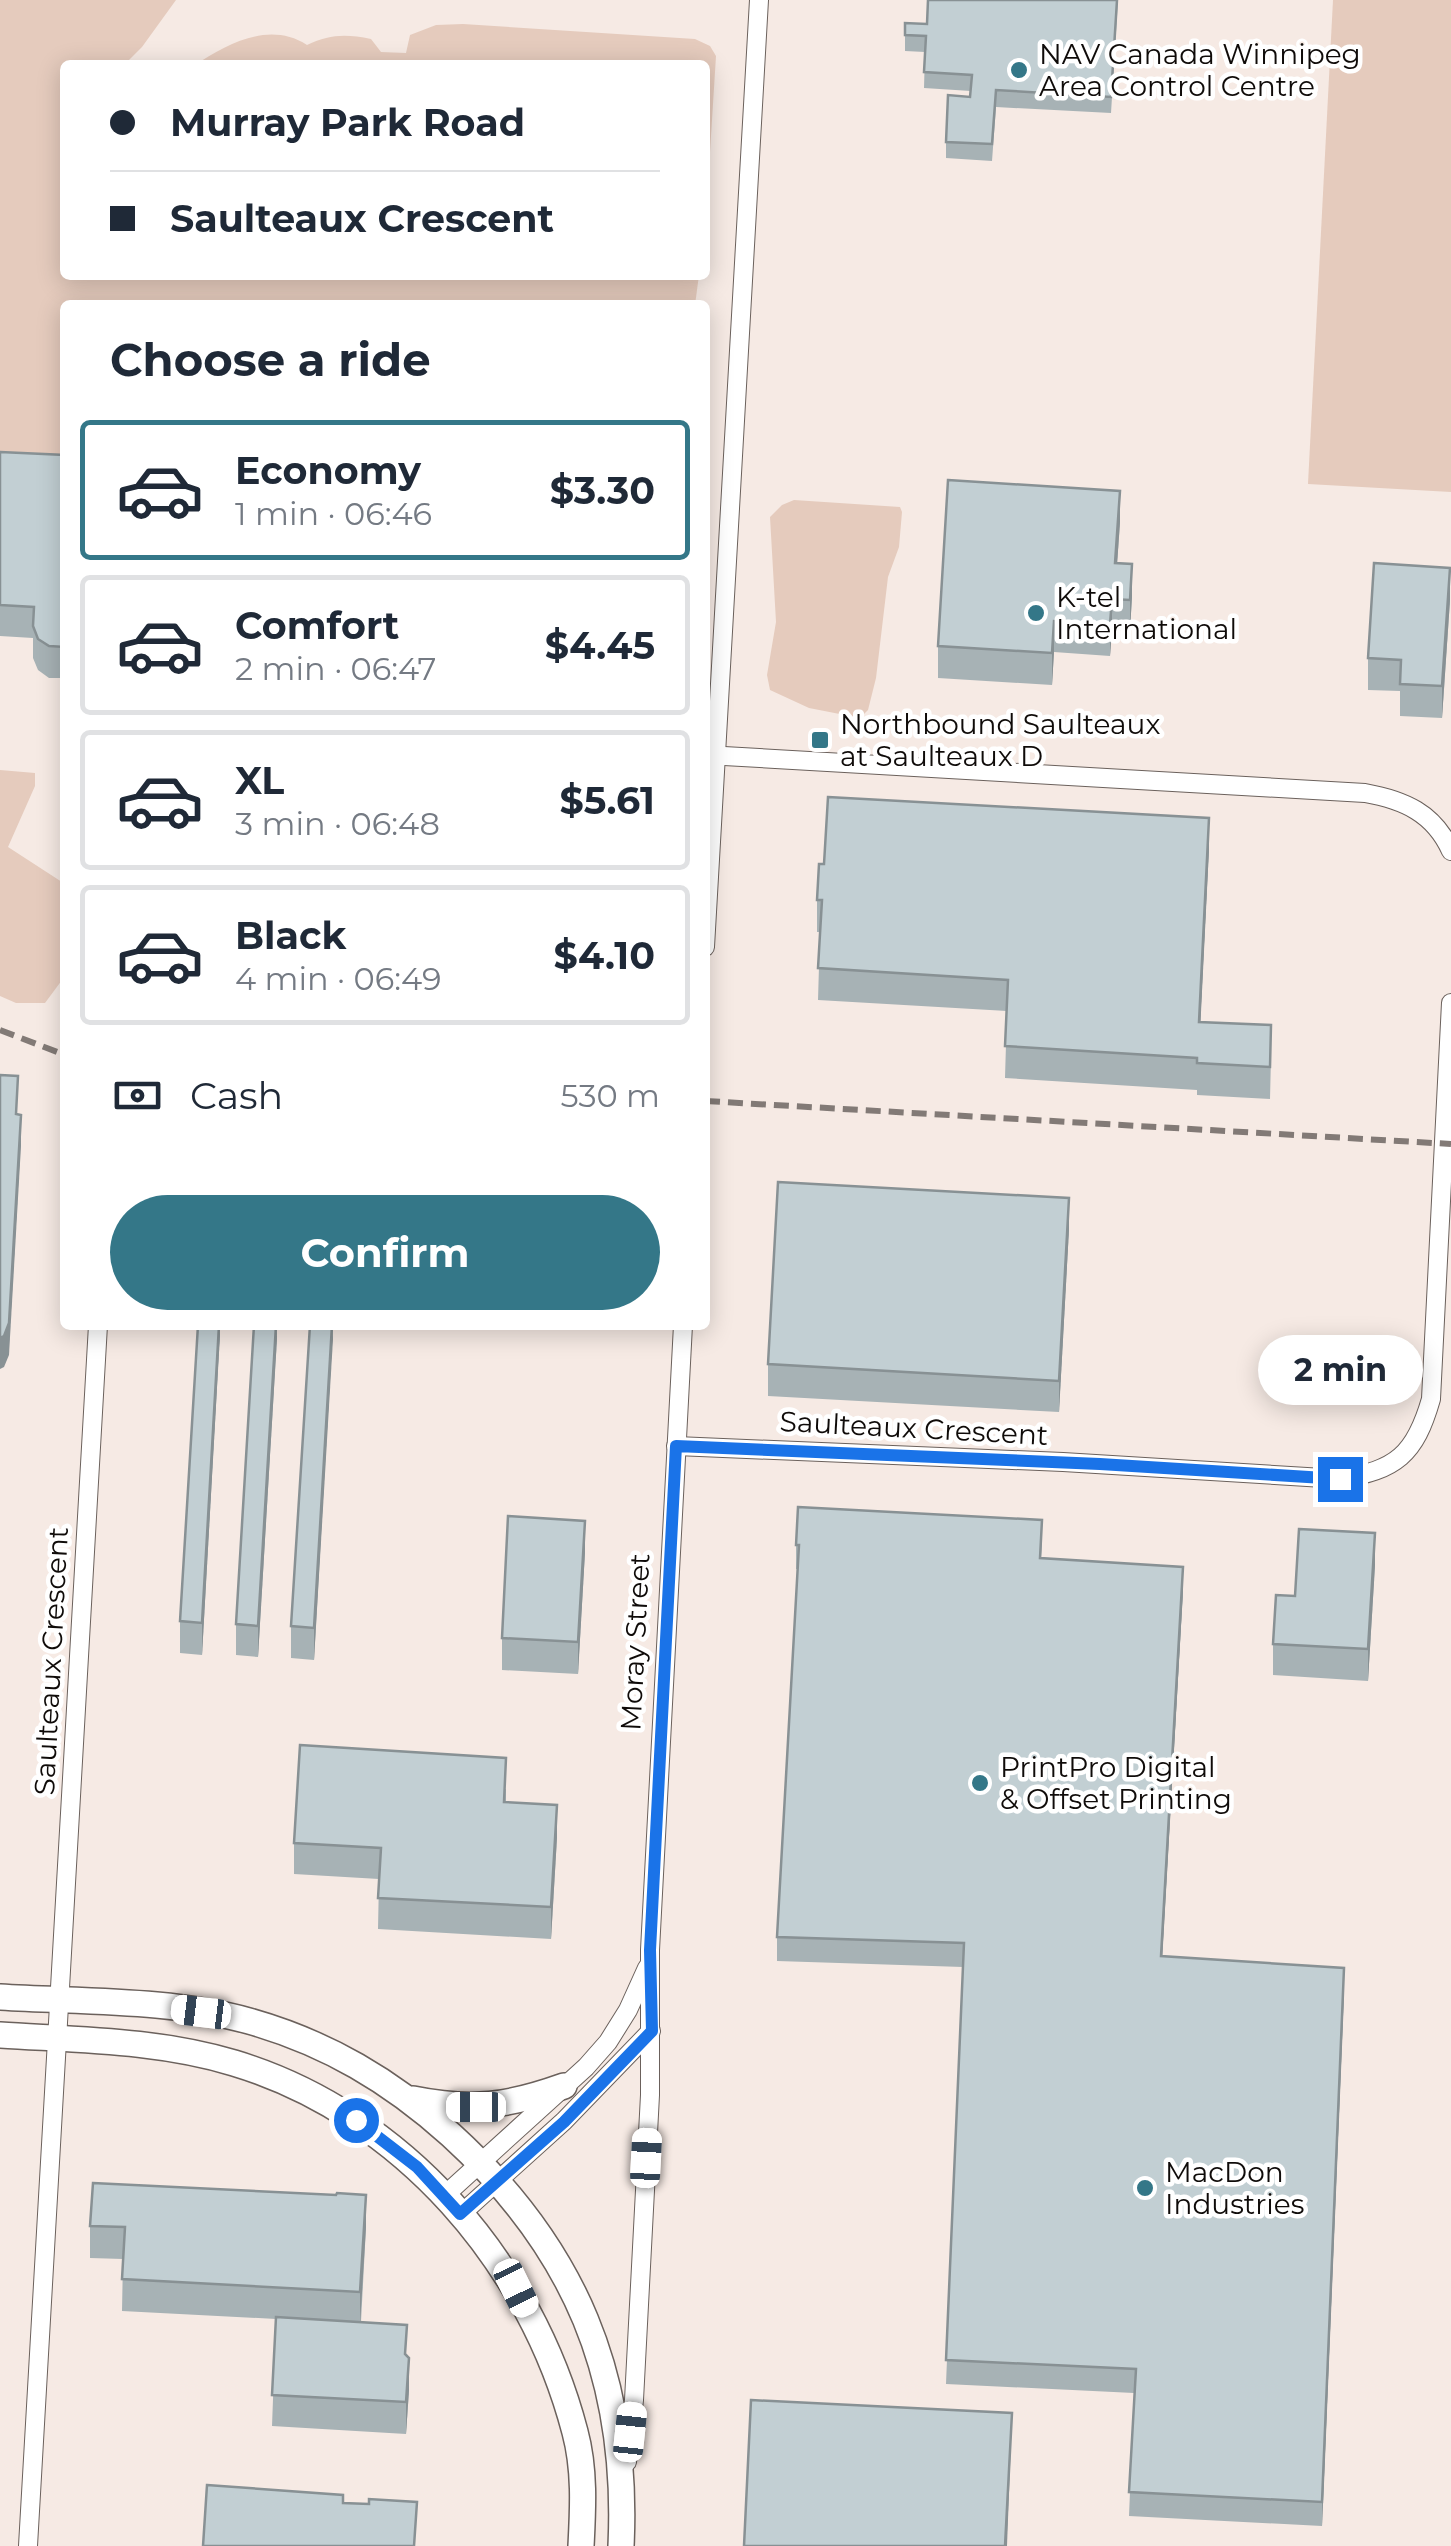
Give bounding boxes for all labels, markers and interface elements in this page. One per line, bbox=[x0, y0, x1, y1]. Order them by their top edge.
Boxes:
place label: NAV Canada Winnipeg Area Control Centre bbox=[1039, 37, 1361, 103]
marker: NAV Canada Winnipeg Area Control Centre bbox=[1008, 59, 1030, 81]
text: Murray Park Road bbox=[170, 99, 525, 146]
text: Saulteaux Crescent bbox=[170, 195, 554, 242]
text: Choose a ride bbox=[110, 332, 431, 387]
icon: car bbox=[115, 445, 205, 535]
text: Economy bbox=[235, 447, 421, 494]
text: $3.30 bbox=[550, 467, 655, 514]
text: 1 min · 06:46 bbox=[235, 494, 432, 533]
place label: K-tel International bbox=[1056, 580, 1237, 646]
icon: car bbox=[115, 600, 205, 690]
text: Comfort bbox=[235, 602, 399, 649]
marker: K-tel International bbox=[1025, 602, 1047, 624]
text: $4.45 bbox=[545, 622, 655, 669]
text: 2 min · 06:47 bbox=[235, 649, 436, 688]
place label: Northbound Saulteaux at Saulteaux D bbox=[840, 707, 1160, 773]
marker: Northbound Saulteaux at Saulteaux D bbox=[809, 729, 831, 751]
icon: car bbox=[115, 755, 205, 845]
text: XL bbox=[235, 757, 284, 804]
text: $5.61 bbox=[560, 777, 655, 824]
text: 3 min · 06:48 bbox=[235, 804, 440, 843]
icon: car bbox=[115, 910, 205, 1000]
text: Black bbox=[235, 912, 346, 959]
text: $4.10 bbox=[553, 932, 655, 979]
text: 4 min · 06:49 bbox=[235, 959, 441, 998]
icon: cash bbox=[110, 1068, 165, 1123]
text: Cash bbox=[190, 1072, 283, 1119]
text: 530 m bbox=[560, 1076, 660, 1115]
button: Confirm bbox=[110, 1195, 660, 1310]
callout: 2 min bbox=[1258, 1334, 1422, 1404]
text: 2 min bbox=[1294, 1350, 1387, 1389]
street label: Saulteaux Crescent bbox=[779, 1404, 1049, 1452]
route end bbox=[1318, 1457, 1363, 1502]
street label: Saulteaux Crescent bbox=[27, 1526, 75, 1796]
street label: Moray Street bbox=[613, 1552, 657, 1732]
place label: PrintPro Digital & Offset Printing bbox=[1000, 1750, 1232, 1816]
marker: PrintPro Digital & Offset Printing bbox=[969, 1772, 991, 1794]
car bbox=[169, 1993, 233, 2031]
car bbox=[446, 2092, 506, 2122]
route start bbox=[334, 2098, 379, 2143]
car bbox=[629, 2127, 663, 2189]
place label: MacDon Industries bbox=[1165, 2155, 1304, 2221]
marker: MacDon Industries bbox=[1134, 2177, 1156, 2199]
car bbox=[489, 2254, 543, 2322]
car bbox=[612, 2401, 648, 2463]

